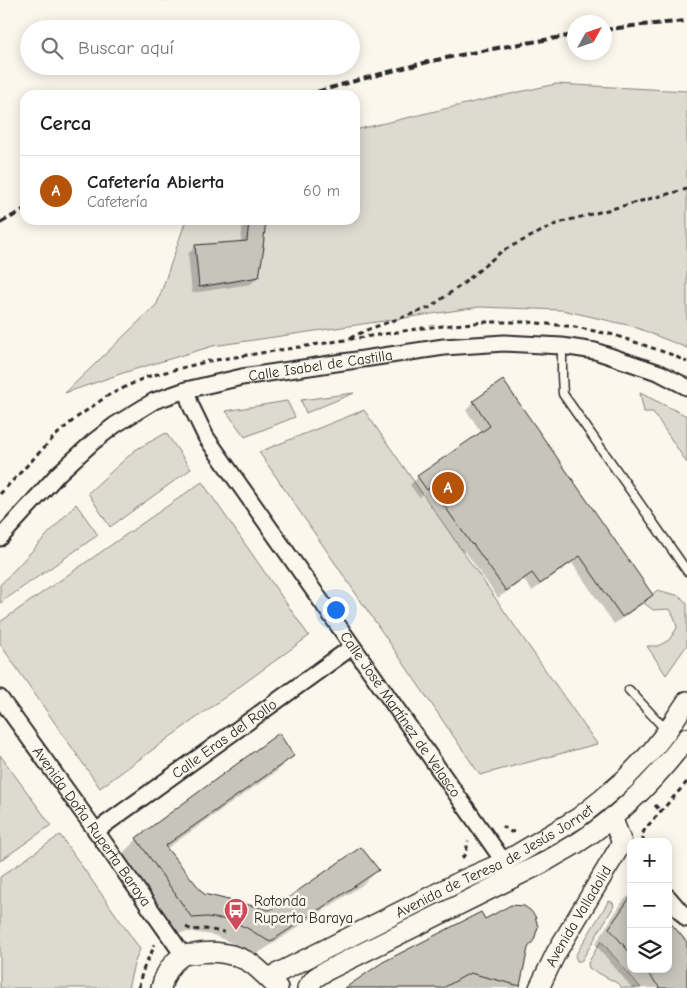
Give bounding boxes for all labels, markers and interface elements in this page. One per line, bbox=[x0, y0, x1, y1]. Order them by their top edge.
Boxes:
north arrow bbox=[567, 15, 612, 60]
search box bbox=[20, 20, 360, 75]
icon: search bbox=[38, 34, 66, 62]
text: Buscar aquí bbox=[78, 37, 174, 59]
text: Cerca bbox=[40, 111, 91, 135]
text: Cafetería Abierta bbox=[87, 171, 224, 193]
text: A bbox=[52, 182, 60, 200]
text: 60 m bbox=[303, 182, 340, 200]
text: Cafetería bbox=[87, 193, 148, 211]
street label: Calle Isabel de Castilla bbox=[247, 346, 394, 385]
pin: A bbox=[432, 469, 464, 507]
your location bbox=[323, 597, 349, 623]
street label: Calle José Martínez de Velasco bbox=[336, 628, 465, 801]
street label: Calle Eras del Rollo bbox=[168, 695, 280, 783]
street label: Avenida Doña Ruperta Baraya bbox=[29, 743, 155, 910]
street label: Avenida de Teresa de Jesús Jornet bbox=[392, 800, 598, 921]
map controls bbox=[627, 838, 672, 973]
button: + bbox=[627, 838, 672, 883]
street label: Avenida Valladolid bbox=[542, 862, 615, 970]
button: − bbox=[627, 883, 672, 928]
place label: Rotonda Ruperta Baraya bbox=[254, 892, 353, 927]
bus stop icon: Rotonda Ruperta Baraya bbox=[223, 897, 249, 931]
button: layers bbox=[627, 928, 672, 973]

